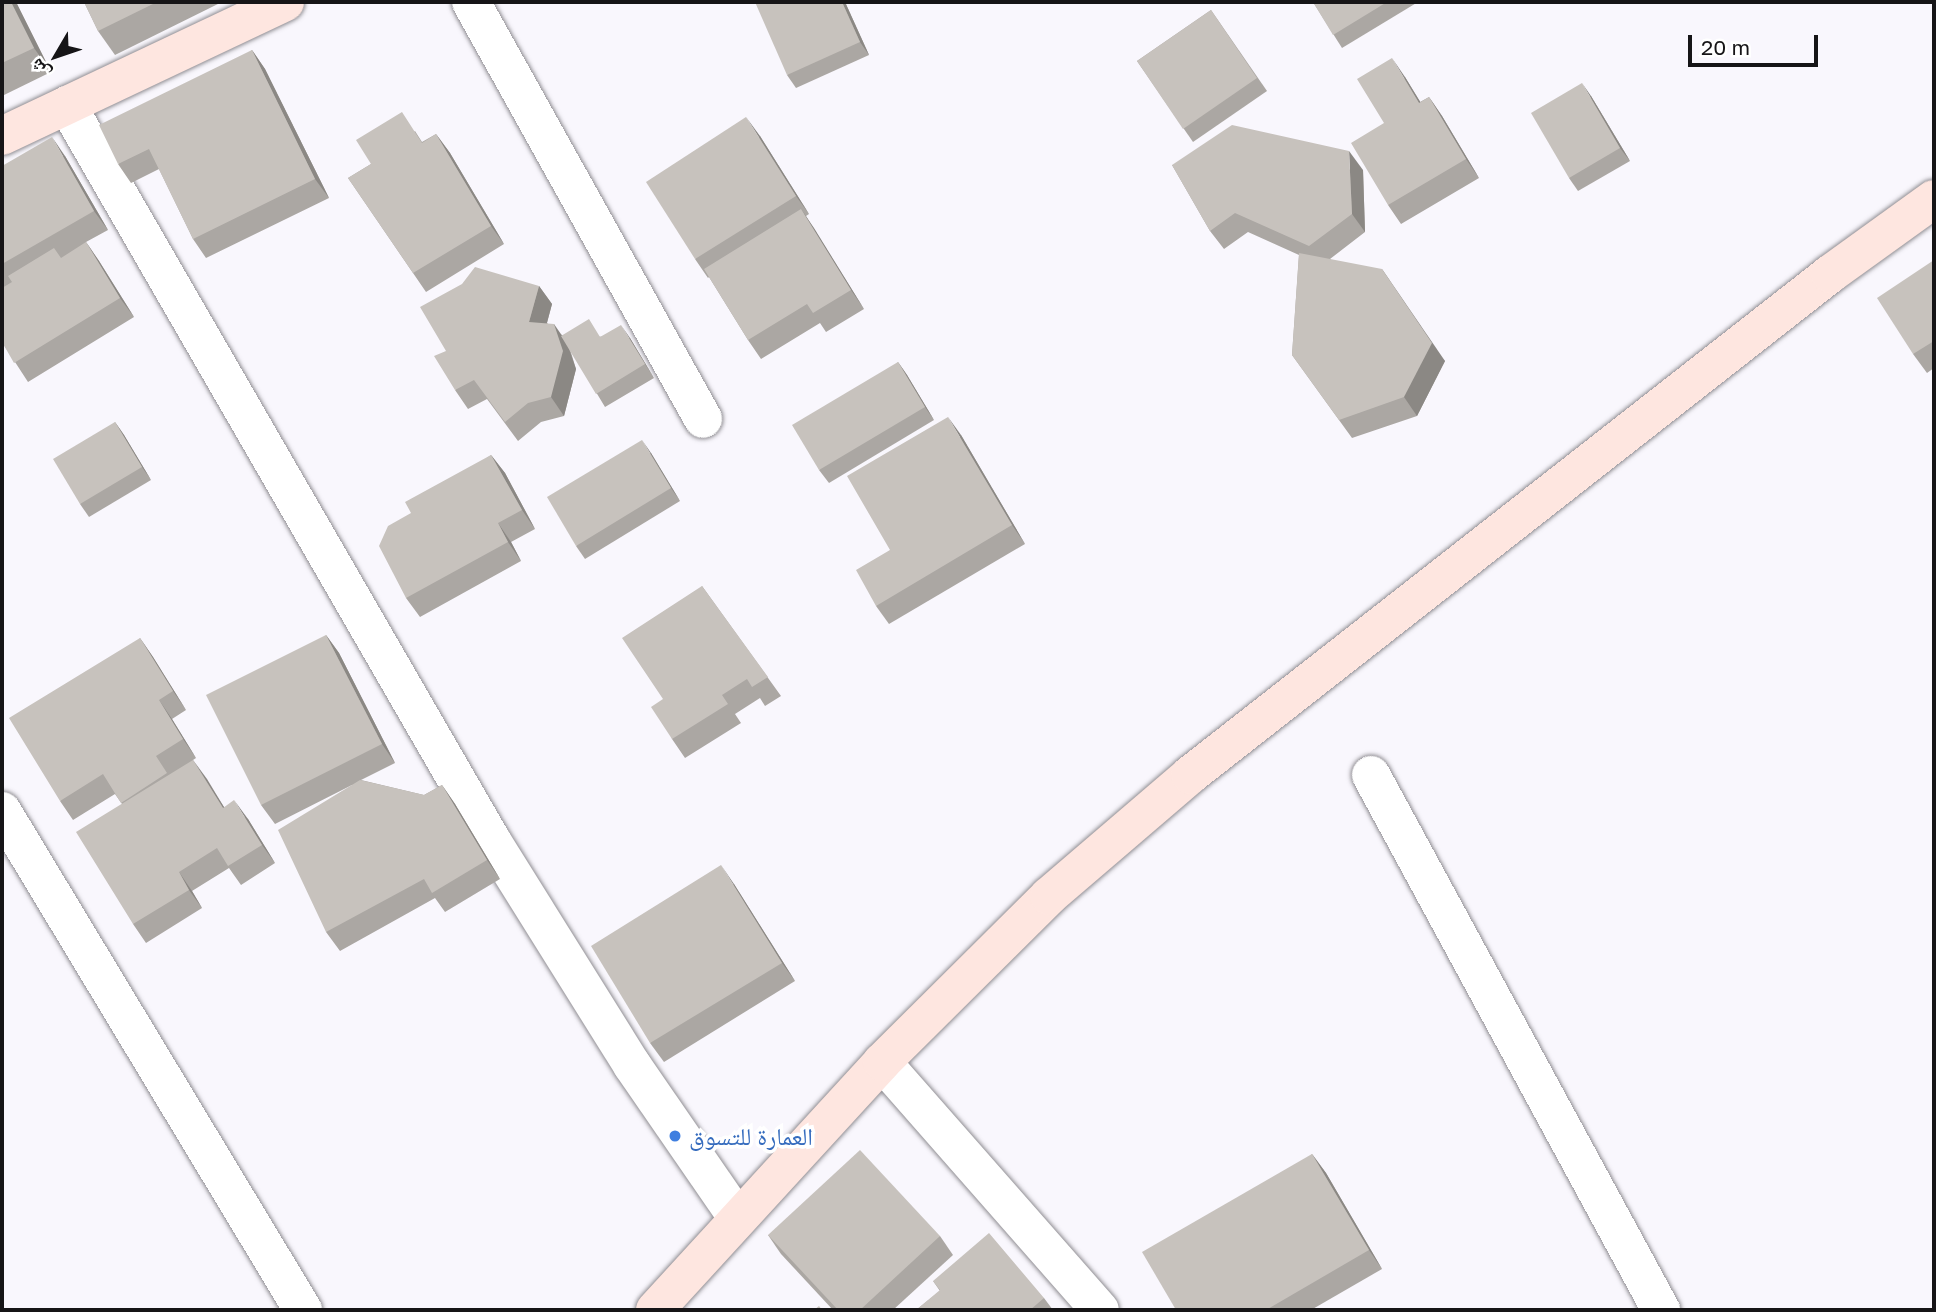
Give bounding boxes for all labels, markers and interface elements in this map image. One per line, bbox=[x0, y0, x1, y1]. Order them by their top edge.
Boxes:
north arrow bbox=[21, 21, 91, 91]
scale bar bbox=[1691, 21, 1820, 65]
text: 20 m bbox=[1701, 34, 1750, 60]
text: ش bbox=[24, 54, 55, 85]
place label: العمارة للتسوق bbox=[689, 1122, 813, 1150]
marker: العمارة للتسوق bbox=[667, 1128, 683, 1144]

